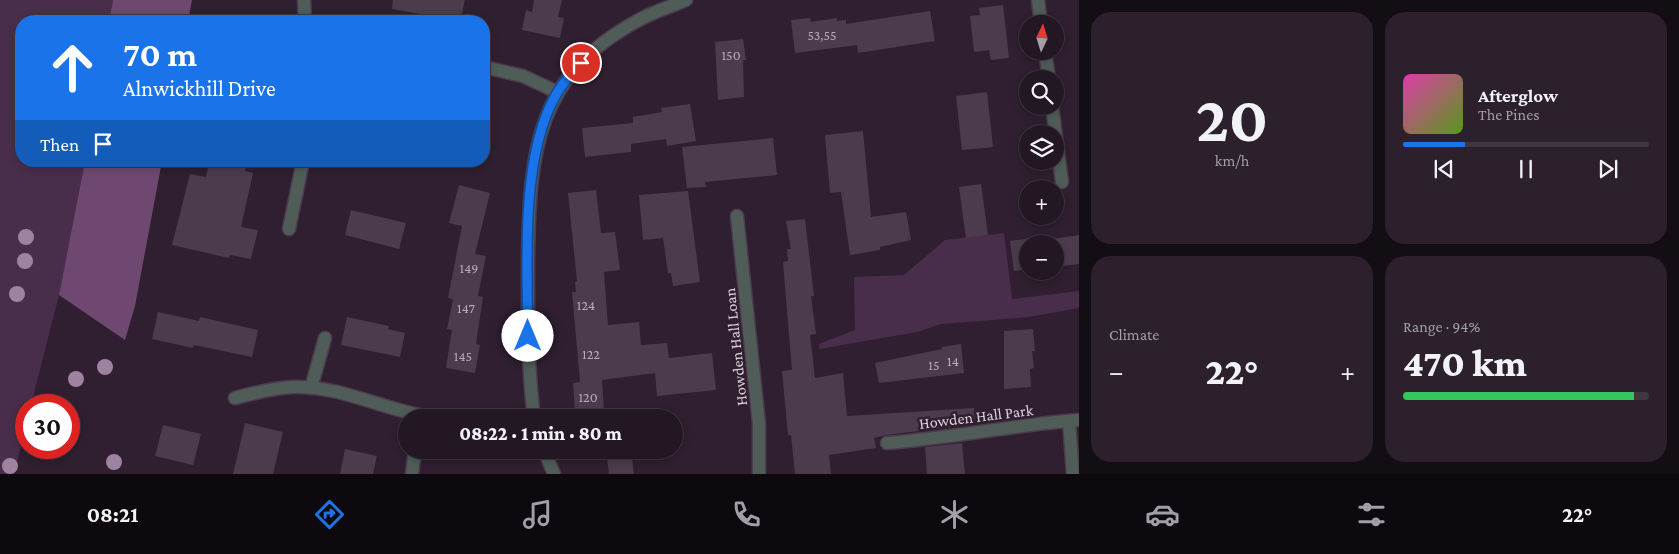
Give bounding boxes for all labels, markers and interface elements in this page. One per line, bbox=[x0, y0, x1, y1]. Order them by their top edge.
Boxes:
north arrow bbox=[1019, 15, 1064, 60]
map controls bbox=[1019, 15, 1064, 280]
house number: 53,55 bbox=[807, 27, 837, 43]
icon: ahead bbox=[40, 35, 105, 100]
text: 70 m bbox=[123, 35, 197, 74]
pin bbox=[560, 42, 602, 84]
house number: 150 bbox=[721, 47, 741, 63]
icon: arrive bbox=[567, 49, 595, 77]
button: search bbox=[1019, 70, 1064, 115]
text: Alnwickhill Drive bbox=[123, 76, 276, 101]
text: 20 bbox=[1196, 83, 1268, 155]
text: Afterglow bbox=[1478, 85, 1558, 106]
text: The Pines bbox=[1478, 106, 1539, 123]
button: layers bbox=[1019, 125, 1064, 170]
icon: arrive bbox=[89, 130, 117, 158]
text: Then bbox=[40, 134, 79, 155]
text: km/h bbox=[1215, 152, 1249, 169]
icon: previous bbox=[1430, 155, 1458, 183]
icon: pause bbox=[1512, 155, 1540, 183]
icon: next bbox=[1594, 155, 1622, 183]
button: + bbox=[1019, 180, 1064, 225]
button: − bbox=[1019, 235, 1064, 280]
house number: 149 bbox=[460, 260, 478, 276]
street label: Howden Hall Loan bbox=[721, 287, 750, 407]
house number: 124 bbox=[577, 297, 595, 313]
house number: 147 bbox=[457, 300, 475, 316]
position arrow bbox=[501, 309, 553, 361]
text: Range · 94% bbox=[1403, 318, 1480, 335]
text: Climate bbox=[1109, 326, 1159, 343]
text: 470 km bbox=[1403, 342, 1527, 384]
house number: 122 bbox=[582, 346, 600, 362]
house number: 145 bbox=[454, 348, 472, 364]
text: 22° bbox=[1205, 350, 1259, 392]
house number: 14 bbox=[947, 353, 959, 369]
text: − bbox=[1109, 356, 1124, 387]
text: + bbox=[1340, 356, 1355, 387]
house number: 15 bbox=[928, 357, 940, 373]
house number: 120 bbox=[578, 389, 598, 405]
speed limit sign: 30 bbox=[15, 394, 80, 459]
street label: Howden Hall Park bbox=[918, 401, 1034, 432]
text: 08:22 · 1 min · 80 m bbox=[459, 423, 622, 444]
icon: directions bbox=[312, 497, 347, 532]
icon: music bbox=[520, 497, 555, 532]
icon: phone bbox=[729, 497, 764, 532]
icon: climate bbox=[937, 497, 972, 532]
icon: car bbox=[1145, 497, 1180, 532]
icon: filters bbox=[1354, 497, 1389, 532]
text: 08:21 bbox=[87, 502, 138, 527]
text: 22° bbox=[1562, 502, 1592, 527]

